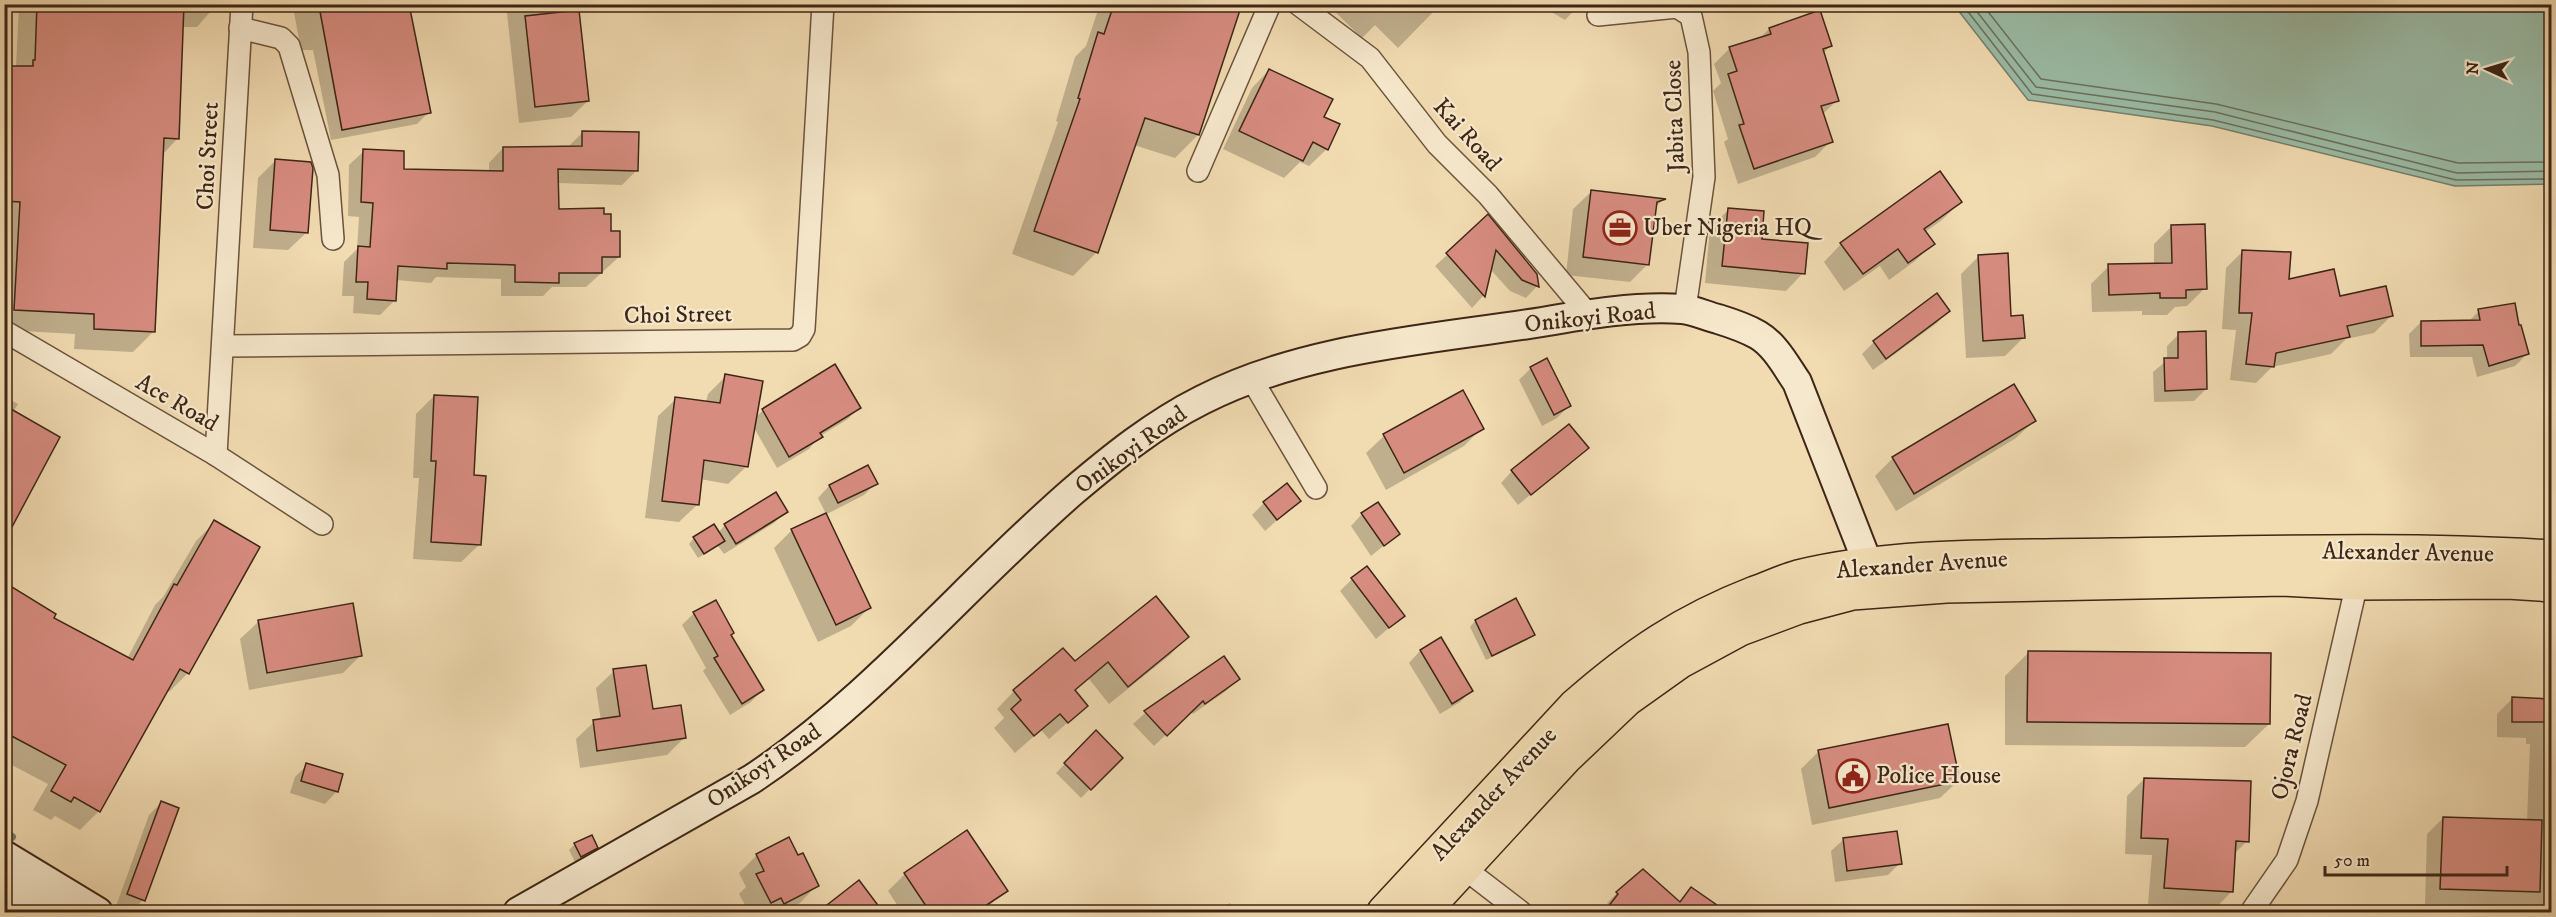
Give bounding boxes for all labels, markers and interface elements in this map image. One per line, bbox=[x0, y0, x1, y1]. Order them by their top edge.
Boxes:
north arrow bbox=[2457, 39, 2517, 99]
street label: Jabita Close bbox=[1658, 59, 1692, 175]
text: N bbox=[2463, 61, 2483, 75]
street label: Kai Road bbox=[1426, 92, 1508, 178]
street label: Choi Street bbox=[190, 101, 226, 211]
office icon: Uber Nigeria HQ bbox=[1602, 210, 1638, 246]
place label: Uber Nigeria HQ bbox=[1643, 213, 1823, 243]
street label: Onikoyi Road bbox=[1523, 296, 1657, 340]
street label: Choi Street bbox=[624, 299, 733, 331]
street label: Ace Road bbox=[130, 367, 224, 439]
street label: Onikoyi Road bbox=[1069, 399, 1193, 501]
street label: Alexander Avenue bbox=[2322, 537, 2494, 569]
street label: Alexander Avenue bbox=[1835, 544, 2009, 586]
street label: Ojora Road bbox=[2264, 691, 2320, 803]
street label: Onikoyi Road bbox=[701, 717, 827, 815]
street label: Alexander Avenue bbox=[1424, 721, 1564, 867]
public building icon: Police House bbox=[1835, 758, 1871, 794]
place label: Police House bbox=[1876, 761, 2001, 791]
scale bar bbox=[2325, 839, 2506, 877]
text: 50 m bbox=[2334, 850, 2370, 872]

